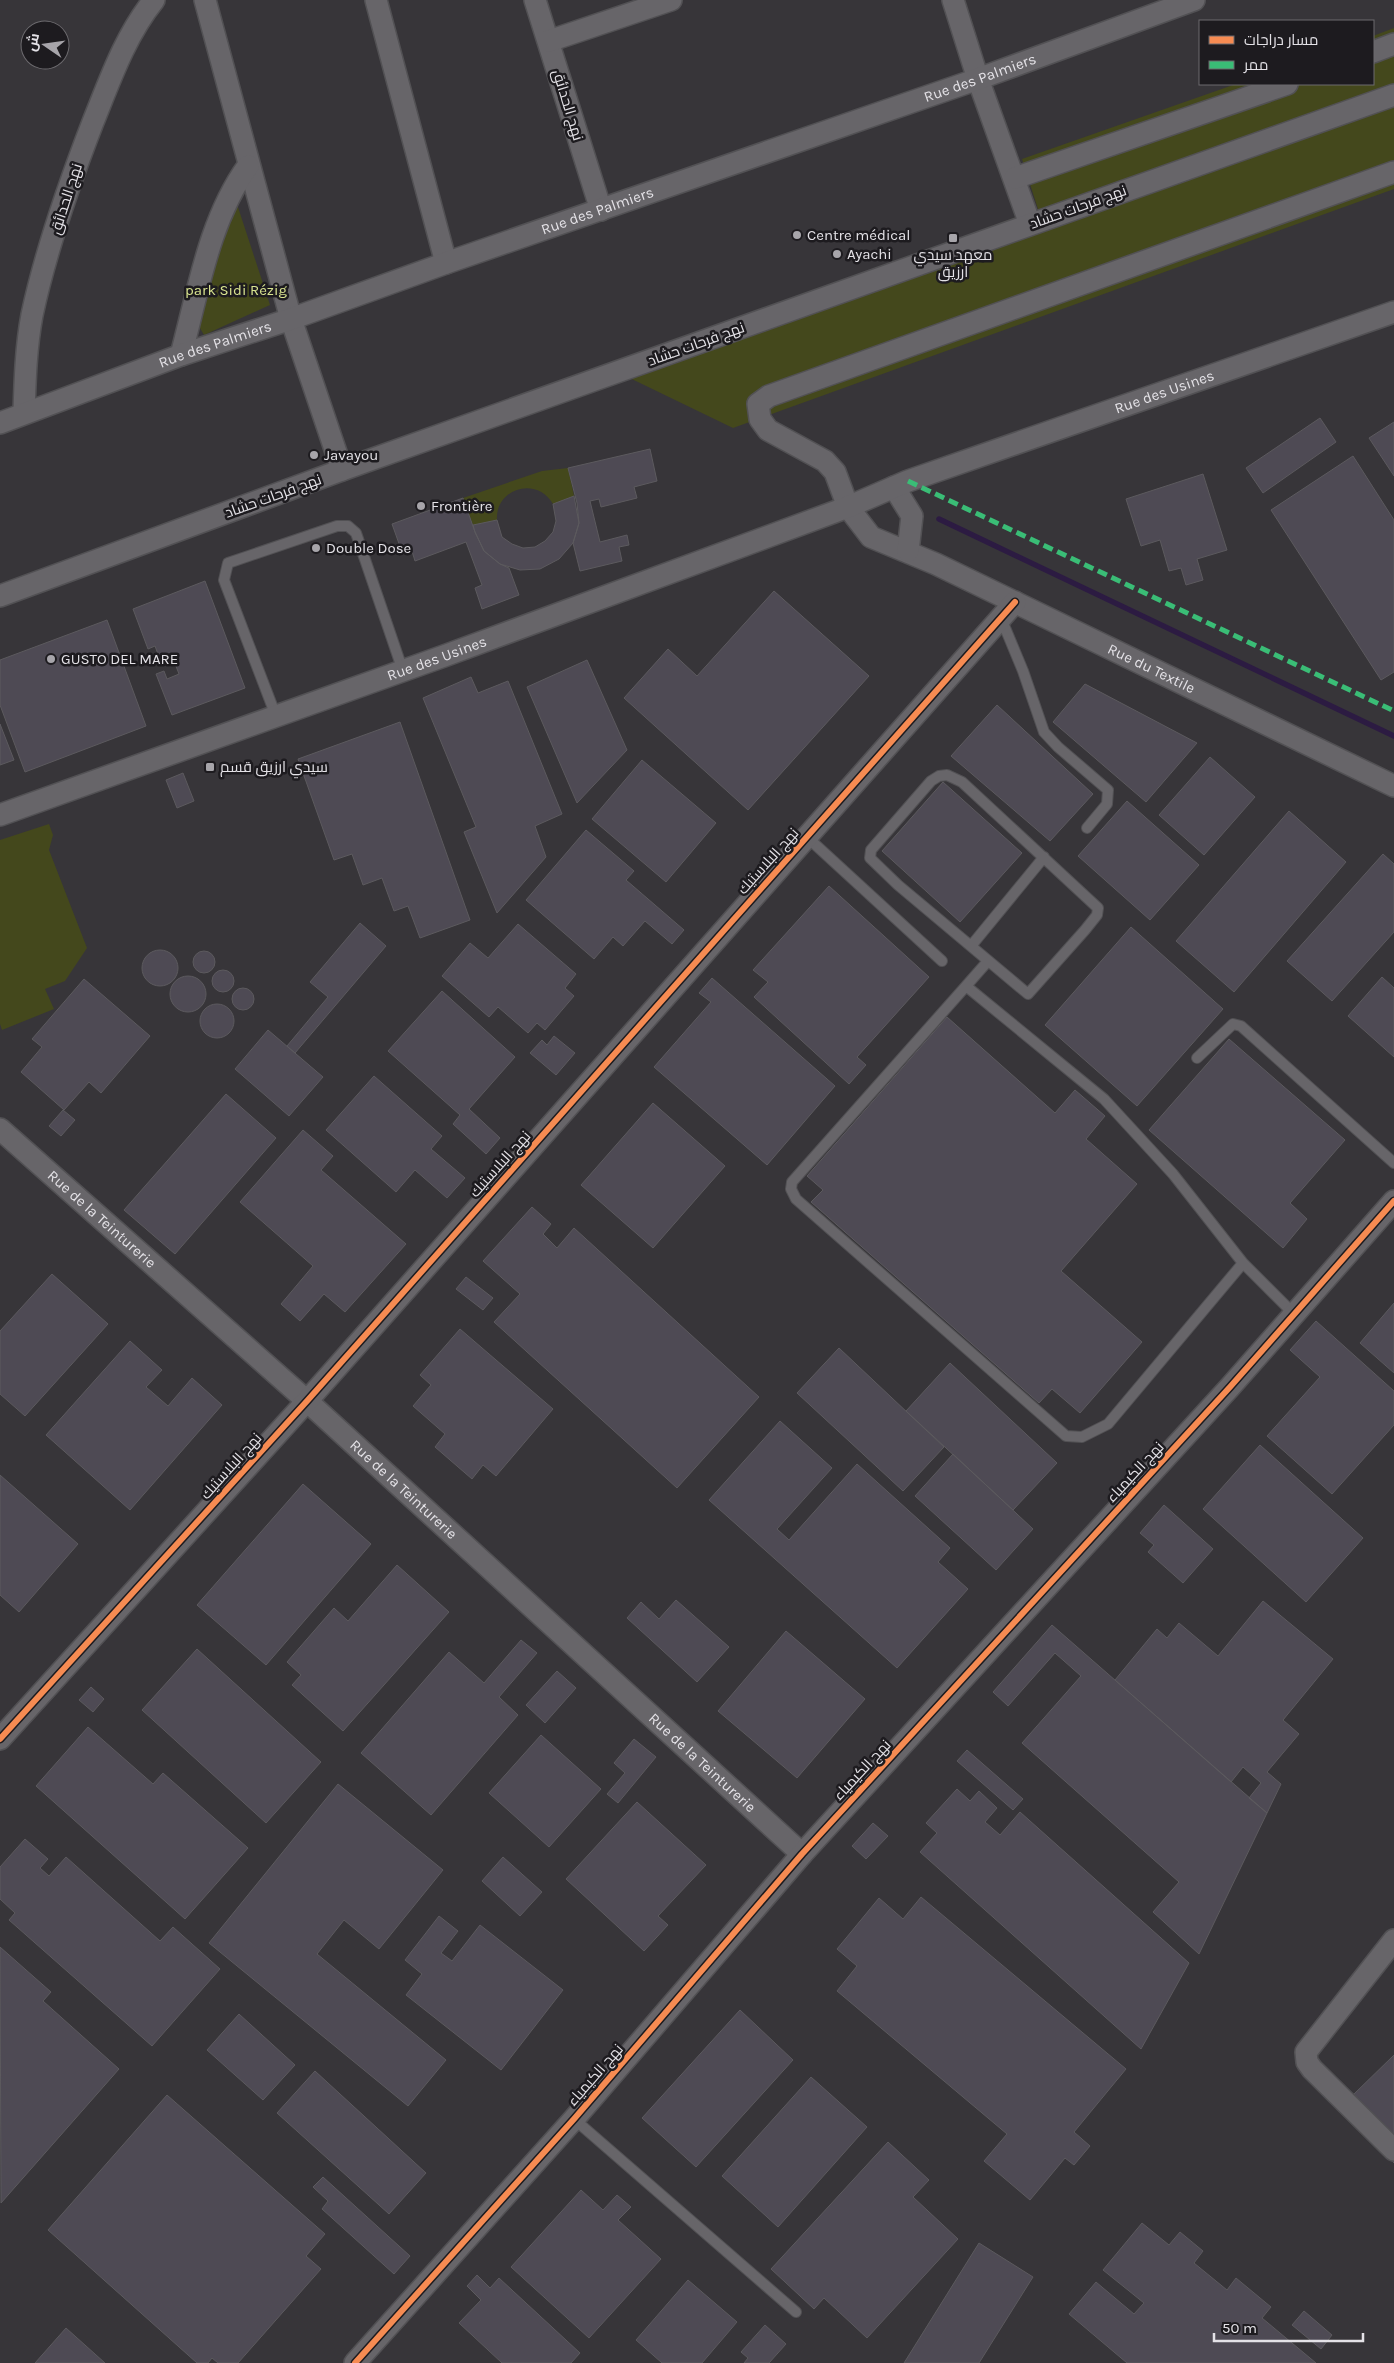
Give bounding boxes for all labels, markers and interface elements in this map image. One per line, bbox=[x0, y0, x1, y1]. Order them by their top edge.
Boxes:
north arrow bbox=[20, 20, 70, 70]
legend bbox=[1199, 20, 1374, 85]
text: ش bbox=[23, 31, 43, 53]
text: مسار دراجات bbox=[1244, 31, 1318, 49]
street label: Rue des Palmiers bbox=[921, 50, 1039, 106]
text: ممر bbox=[1243, 56, 1268, 74]
street label: نهج الحدائق bbox=[547, 67, 587, 143]
street label: نهج الحدائق bbox=[46, 161, 88, 237]
street label: نهج فرحات حشاد bbox=[1027, 181, 1129, 235]
street label: Rue des Palmiers bbox=[539, 183, 656, 238]
place label: Centre médical bbox=[807, 226, 911, 244]
marker: Centre médical bbox=[791, 229, 803, 241]
marker: معهد سيدي ارزيق bbox=[947, 232, 959, 244]
place label: Ayachi bbox=[847, 245, 892, 263]
place label: معهد سيدي ارزيق bbox=[914, 246, 992, 282]
marker: Ayachi bbox=[831, 248, 843, 260]
park label: park Sidi Rézig bbox=[185, 281, 287, 299]
street label: Rue des Palmiers bbox=[156, 317, 274, 372]
street label: نهج فرحات حشاد bbox=[645, 318, 747, 372]
street label: Rue des Usines bbox=[1112, 366, 1217, 418]
place label: Javayou bbox=[324, 446, 378, 464]
marker: Javayou bbox=[308, 449, 320, 461]
street label: نهج فرحات حشاد bbox=[222, 470, 324, 524]
place label: Frontière bbox=[431, 497, 492, 515]
marker: Frontière bbox=[415, 500, 427, 512]
place label: Double Dose bbox=[326, 539, 411, 557]
marker: Double Dose bbox=[310, 542, 322, 554]
street label: Rue des Usines bbox=[385, 632, 489, 685]
street label: Rue du Textile bbox=[1105, 640, 1198, 697]
place label: GUSTO DEL MARE bbox=[61, 650, 178, 668]
marker: GUSTO DEL MARE bbox=[45, 653, 57, 665]
place label: سيدي ارزيق قسم bbox=[220, 758, 328, 779]
marker: سيدي ارزيق قسم bbox=[204, 761, 216, 773]
street label: نهج البلاستيك bbox=[734, 824, 804, 899]
street label: نهج البلاستيك bbox=[466, 1127, 536, 1202]
street label: Rue de la Teinturerie bbox=[44, 1166, 160, 1272]
street label: نهج البلاستيك bbox=[197, 1429, 267, 1504]
street label: Rue de la Teinturerie bbox=[346, 1436, 461, 1543]
street label: نهج الكيمياء bbox=[1102, 1438, 1169, 1507]
street label: Rue de la Teinturerie bbox=[645, 1709, 760, 1816]
street label: نهج الكيمياء bbox=[829, 1736, 896, 1805]
street label: نهج الكيمياء bbox=[563, 2040, 628, 2111]
scale bar bbox=[1214, 2310, 1363, 2342]
text: 50 m bbox=[1222, 2319, 1257, 2337]

